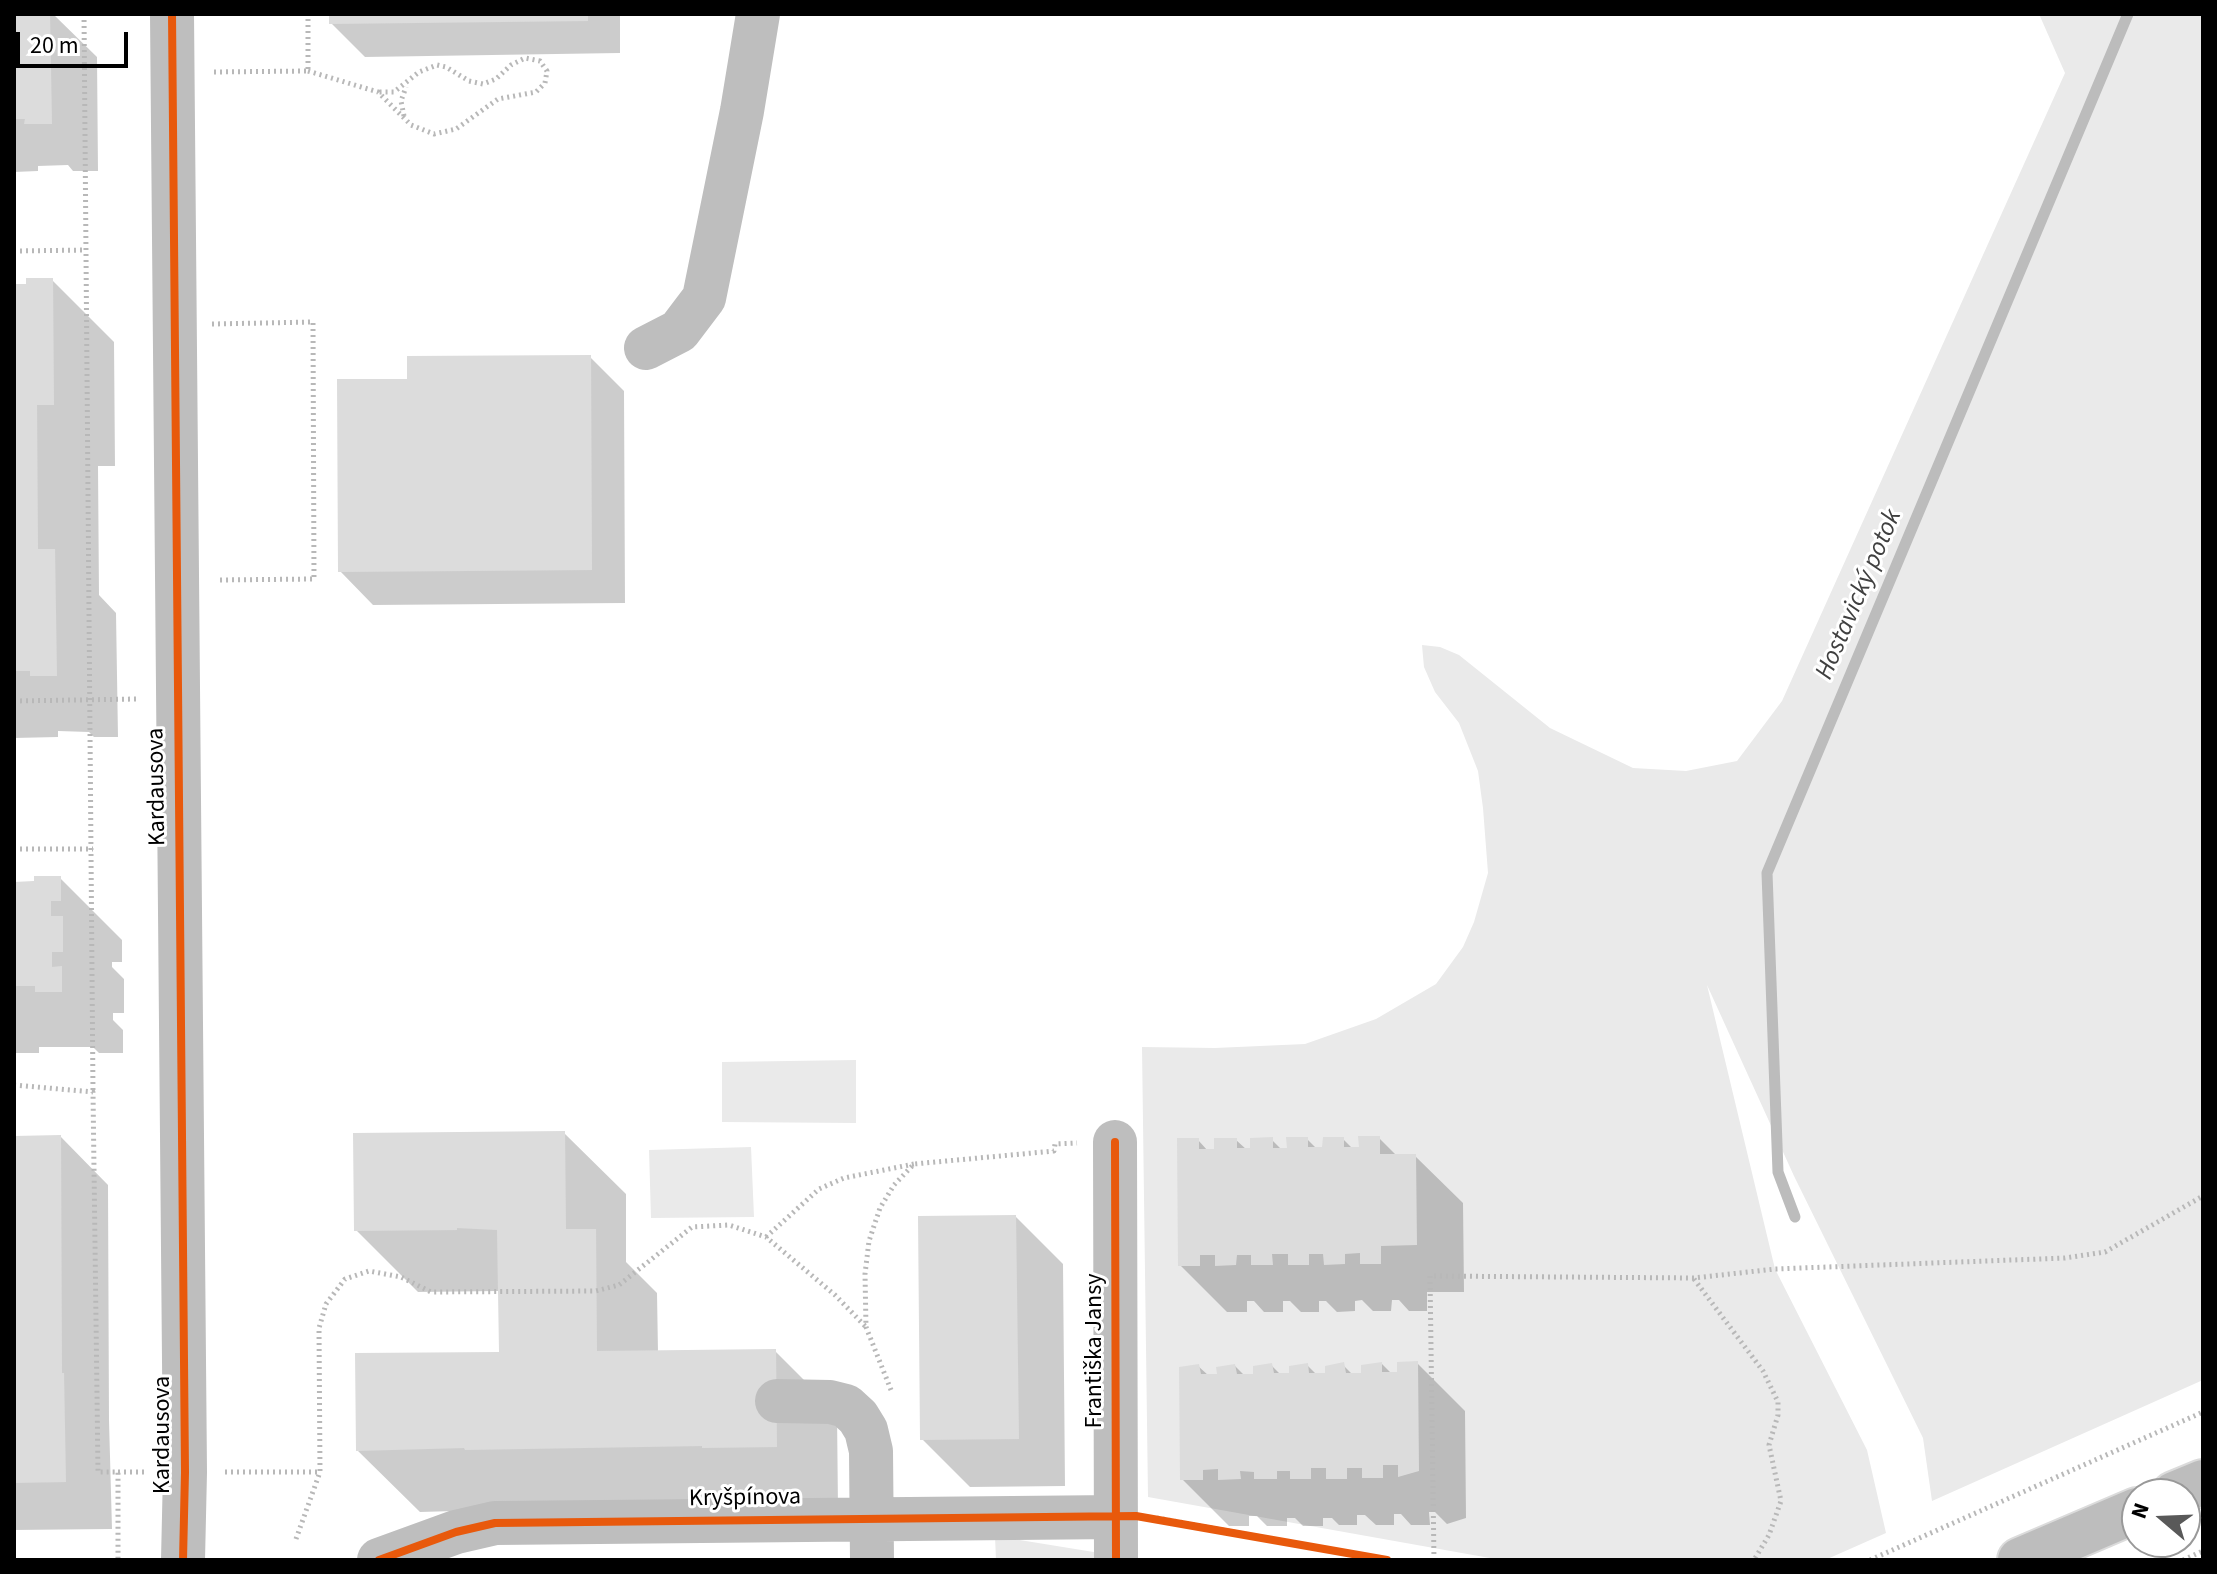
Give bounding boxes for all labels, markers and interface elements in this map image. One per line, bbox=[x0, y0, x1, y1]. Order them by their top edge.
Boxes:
scale bar bbox=[20, 16, 132, 66]
text: 20 m bbox=[30, 28, 79, 63]
water label: Hostavický potok bbox=[1810, 505, 1910, 685]
street label: Kardausova bbox=[143, 728, 173, 846]
street label: Františka Jansy bbox=[1082, 1274, 1110, 1428]
street label: Kardausova bbox=[150, 1376, 178, 1494]
north arrow bbox=[2121, 1478, 2201, 1558]
street label: Kryšpínova bbox=[689, 1484, 801, 1514]
text: N bbox=[2123, 1499, 2158, 1523]

